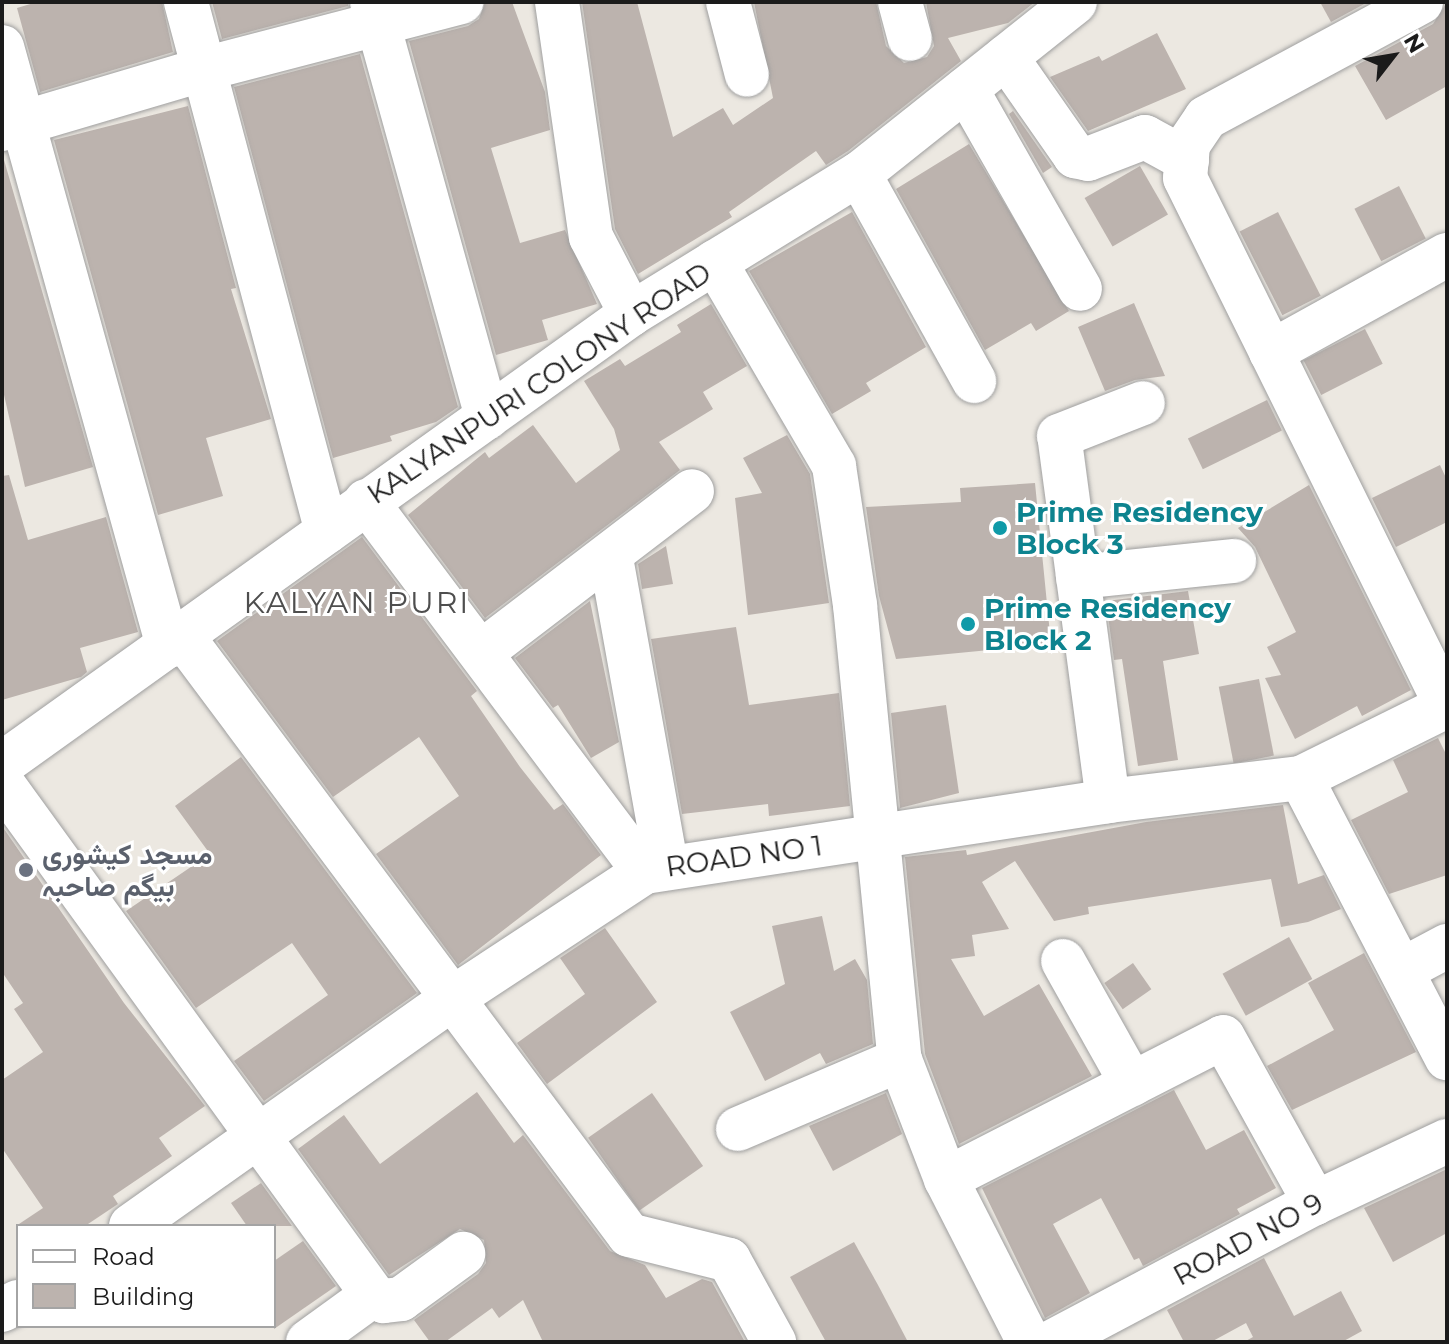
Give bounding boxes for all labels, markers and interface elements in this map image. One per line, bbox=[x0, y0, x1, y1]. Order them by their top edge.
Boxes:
north arrow bbox=[1353, 16, 1433, 96]
text: N bbox=[1398, 29, 1430, 58]
street label: KALYANPURI COLONY ROAD bbox=[361, 255, 717, 511]
place label: Prime Residency Block 3 bbox=[1016, 495, 1263, 561]
marker: Prime Residency Block 3 bbox=[991, 519, 1009, 537]
district label: KALYAN PURI bbox=[244, 585, 470, 621]
place label: Prime Residency Block 2 bbox=[984, 591, 1231, 657]
marker: Prime Residency Block 2 bbox=[959, 615, 977, 633]
street label: ROAD NO 1 bbox=[664, 828, 824, 884]
place label: مسجد کیشوری بیگم صاحبہ bbox=[42, 837, 213, 903]
marker: مسجد کیشوری بیگم صاحبہ bbox=[17, 861, 35, 879]
street label: ROAD NO 9 bbox=[1167, 1186, 1329, 1292]
legend bbox=[16, 1224, 276, 1328]
text: Road bbox=[92, 1242, 155, 1271]
text: Building bbox=[92, 1282, 195, 1311]

